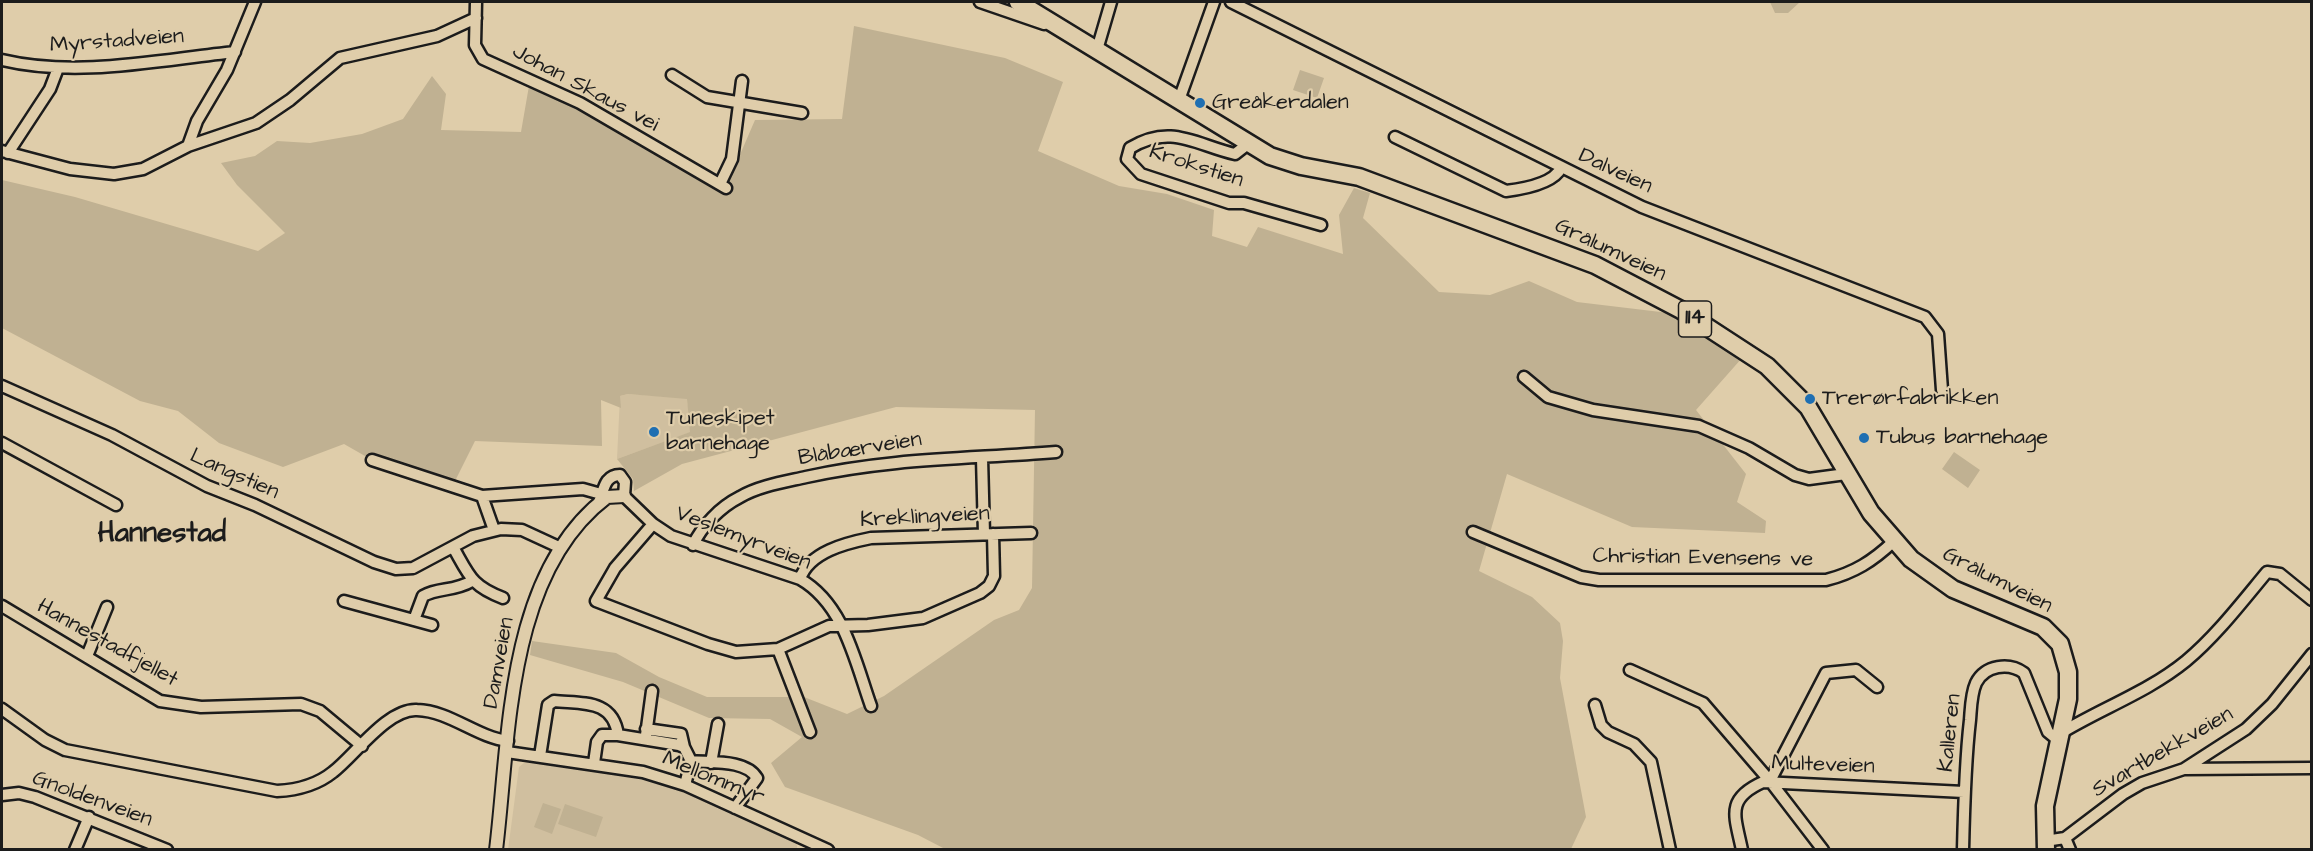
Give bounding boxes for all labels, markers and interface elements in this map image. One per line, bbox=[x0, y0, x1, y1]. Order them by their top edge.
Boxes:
street label: Myrstadveien bbox=[49, 24, 185, 60]
street label: Johan Skaus vei bbox=[507, 39, 663, 139]
place label: Greåkerdalen bbox=[1212, 90, 1349, 116]
marker: Greåkerdalen bbox=[1193, 96, 1207, 110]
street label: Krokstien bbox=[1146, 139, 1246, 195]
street label: Dalveien bbox=[1574, 143, 1656, 201]
street label: Grålumveien bbox=[1550, 214, 1670, 288]
road number: 114 bbox=[1678, 301, 1712, 337]
place label: Trerørfabrikken bbox=[1822, 386, 1998, 412]
marker: Trerørfabrikken bbox=[1803, 392, 1817, 406]
place label: Tuneskipet barnehage bbox=[666, 406, 775, 458]
marker: Tuneskipet barnehage bbox=[647, 425, 661, 439]
place label: Tubus barnehage bbox=[1876, 425, 2048, 451]
street label: Blåbærveien bbox=[796, 427, 924, 473]
marker: Tubus barnehage bbox=[1857, 431, 1871, 445]
street label: Langstien bbox=[185, 444, 283, 506]
street label: Veslemyrveien bbox=[672, 501, 814, 577]
street label: Kreklingveien bbox=[860, 501, 990, 535]
district label: Hannestad bbox=[98, 518, 226, 552]
street label: Grålumveien bbox=[1938, 542, 2056, 620]
street label: Christian Evensens ve bbox=[1592, 544, 1814, 574]
street label: Hannestadfjellet bbox=[32, 594, 182, 694]
street label: Damveien bbox=[479, 615, 521, 711]
street label: Kalleren bbox=[1934, 693, 1968, 773]
street label: Svartbekkveien bbox=[2088, 702, 2238, 804]
street label: Mellommyr bbox=[658, 747, 768, 811]
street label: Multeveien bbox=[1771, 751, 1875, 781]
street label: Gnoldenveien bbox=[28, 766, 156, 834]

